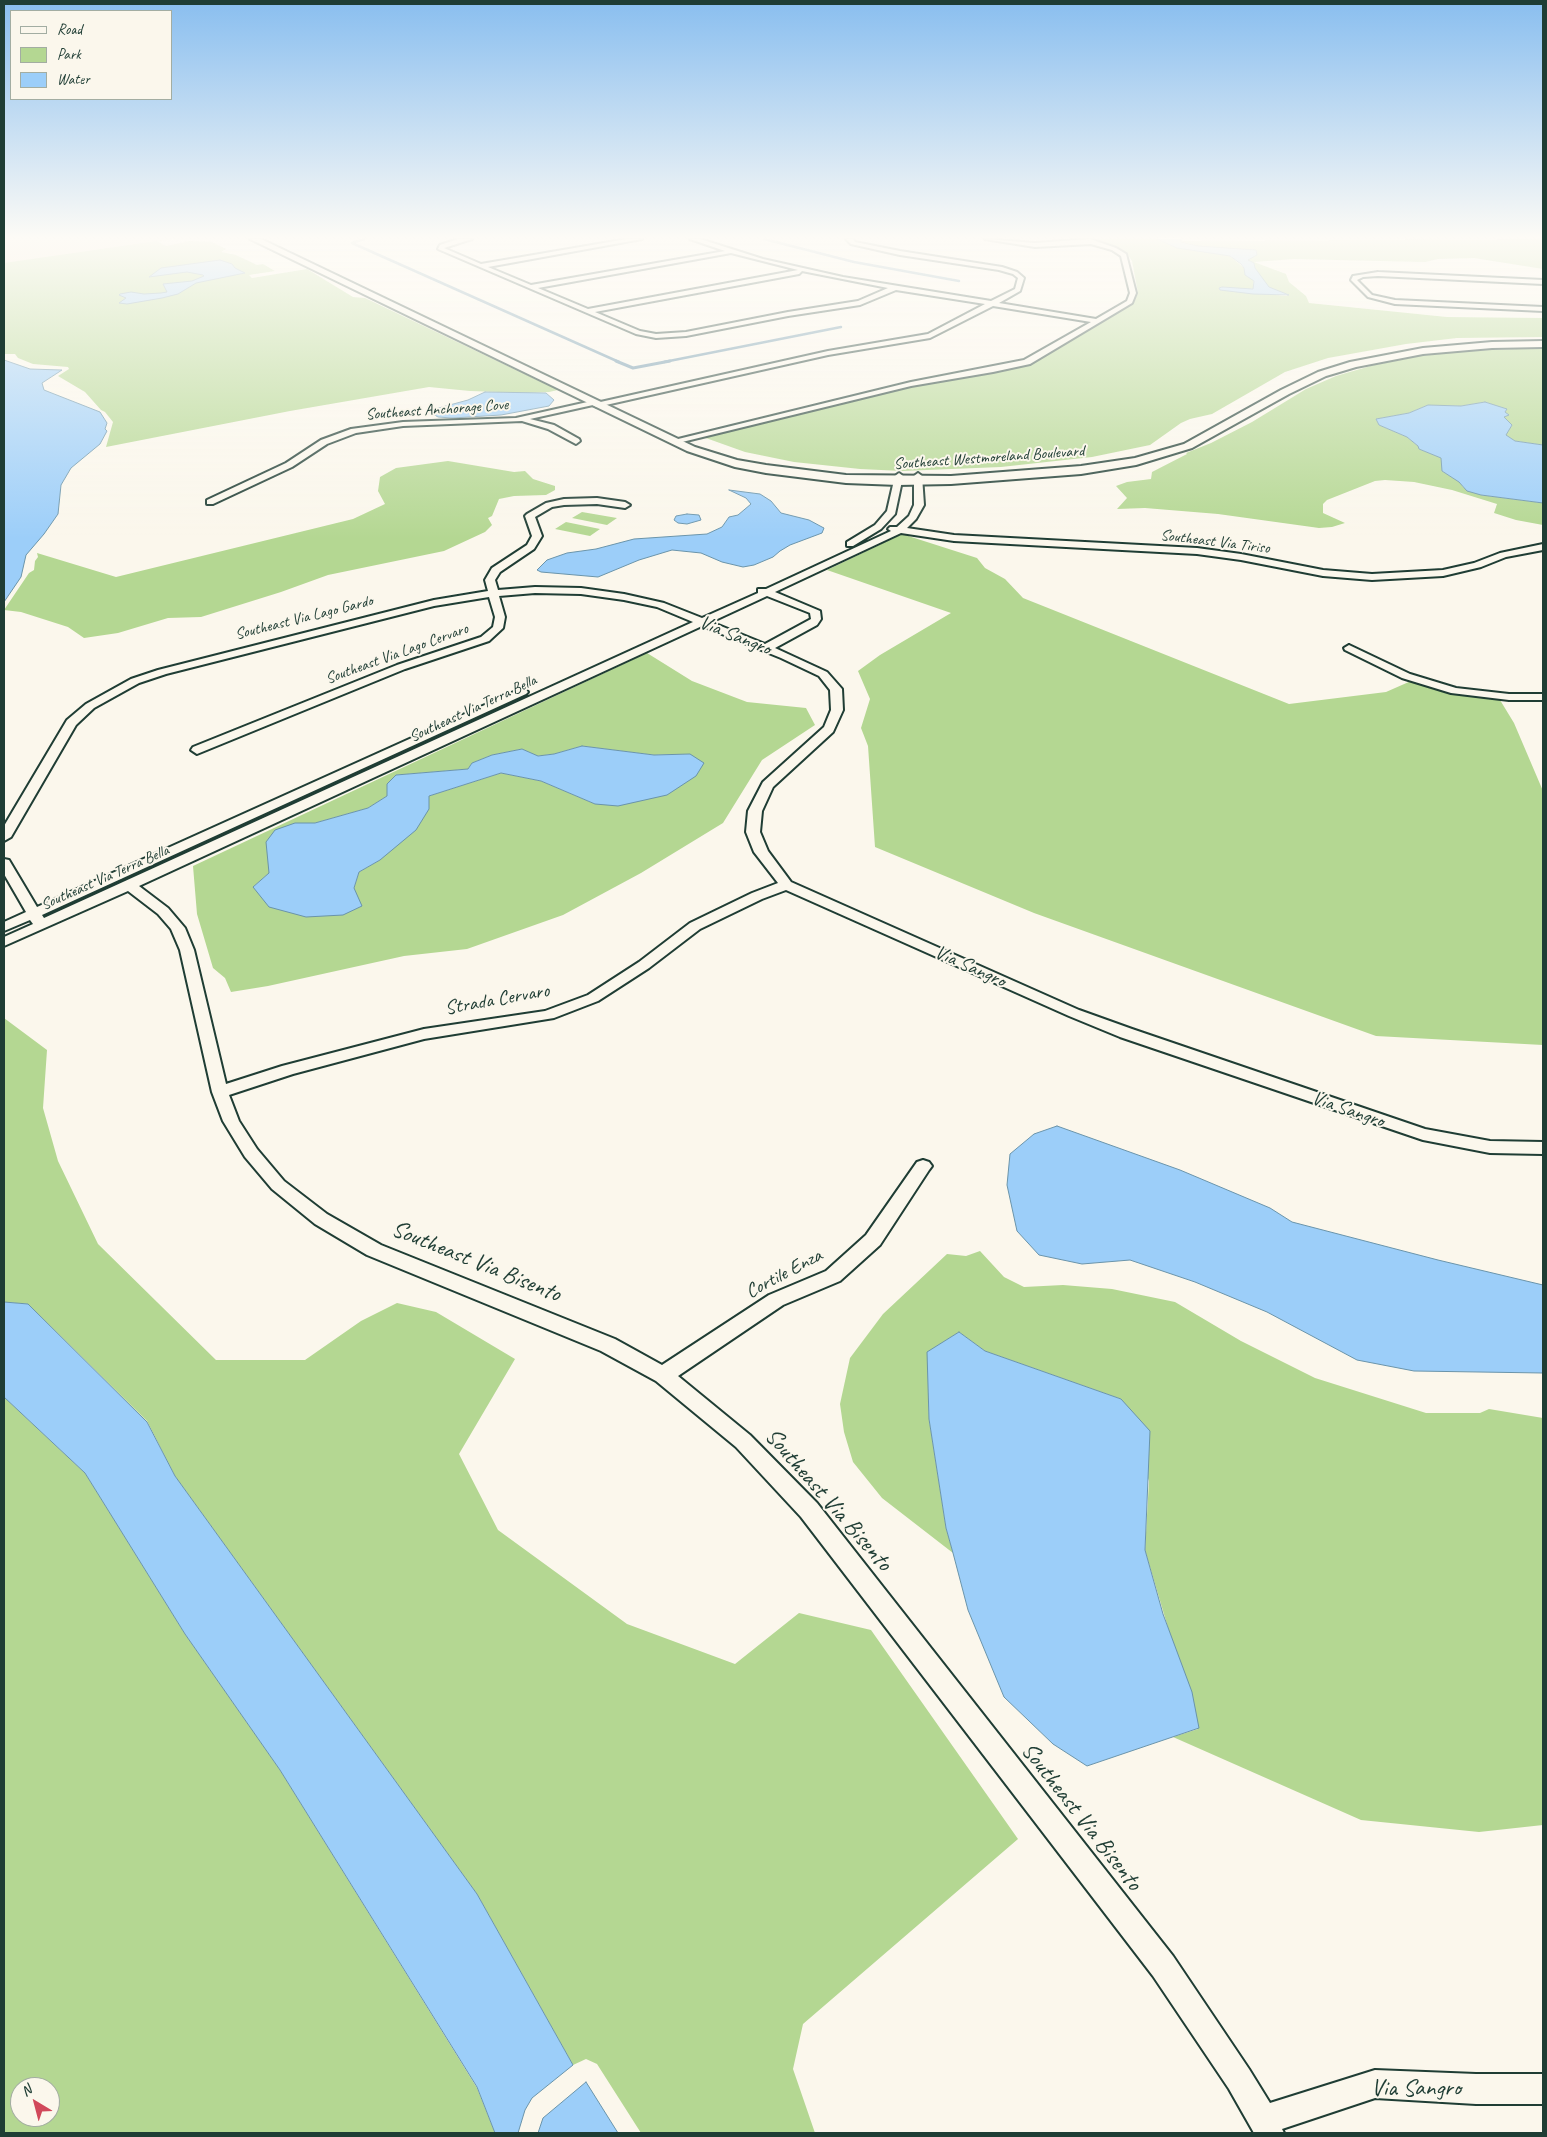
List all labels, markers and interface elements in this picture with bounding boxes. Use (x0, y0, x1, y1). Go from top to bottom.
legend (10, 10, 172, 100)
text: Road (57, 20, 82, 39)
text: Park (57, 45, 81, 64)
text: Water (57, 70, 90, 89)
street label: Southeast Anchorage Cove (365, 395, 509, 425)
street label: Southeast Westmoreland Boulevard (893, 442, 1085, 474)
street label: Southeast Via Tiriso (1159, 526, 1271, 558)
street label: Southeast Via Lago Gardo (233, 592, 375, 644)
street label: Via Sangro (696, 611, 774, 661)
street label: Southeast Via Lago Cervaro (323, 619, 471, 689)
street label: Southeast Via Terra Bella (406, 671, 540, 747)
street label: Southeast Via Terra Bella (38, 841, 172, 915)
street label: Via Sangro (931, 941, 1009, 993)
street label: Strada Cervaro (443, 979, 551, 1021)
street label: Via Sangro (1309, 1086, 1387, 1134)
street label: Southeast Via Bisento (387, 1215, 565, 1309)
street label: Cortile Enza (742, 1244, 826, 1304)
street label: Southeast Via Bisento (758, 1423, 898, 1577)
street label: Southeast Via Bisento (1014, 1737, 1148, 1897)
street label: Via Sangro (1371, 2075, 1461, 2103)
north arrow (10, 2077, 60, 2127)
text: N (18, 2081, 35, 2100)

